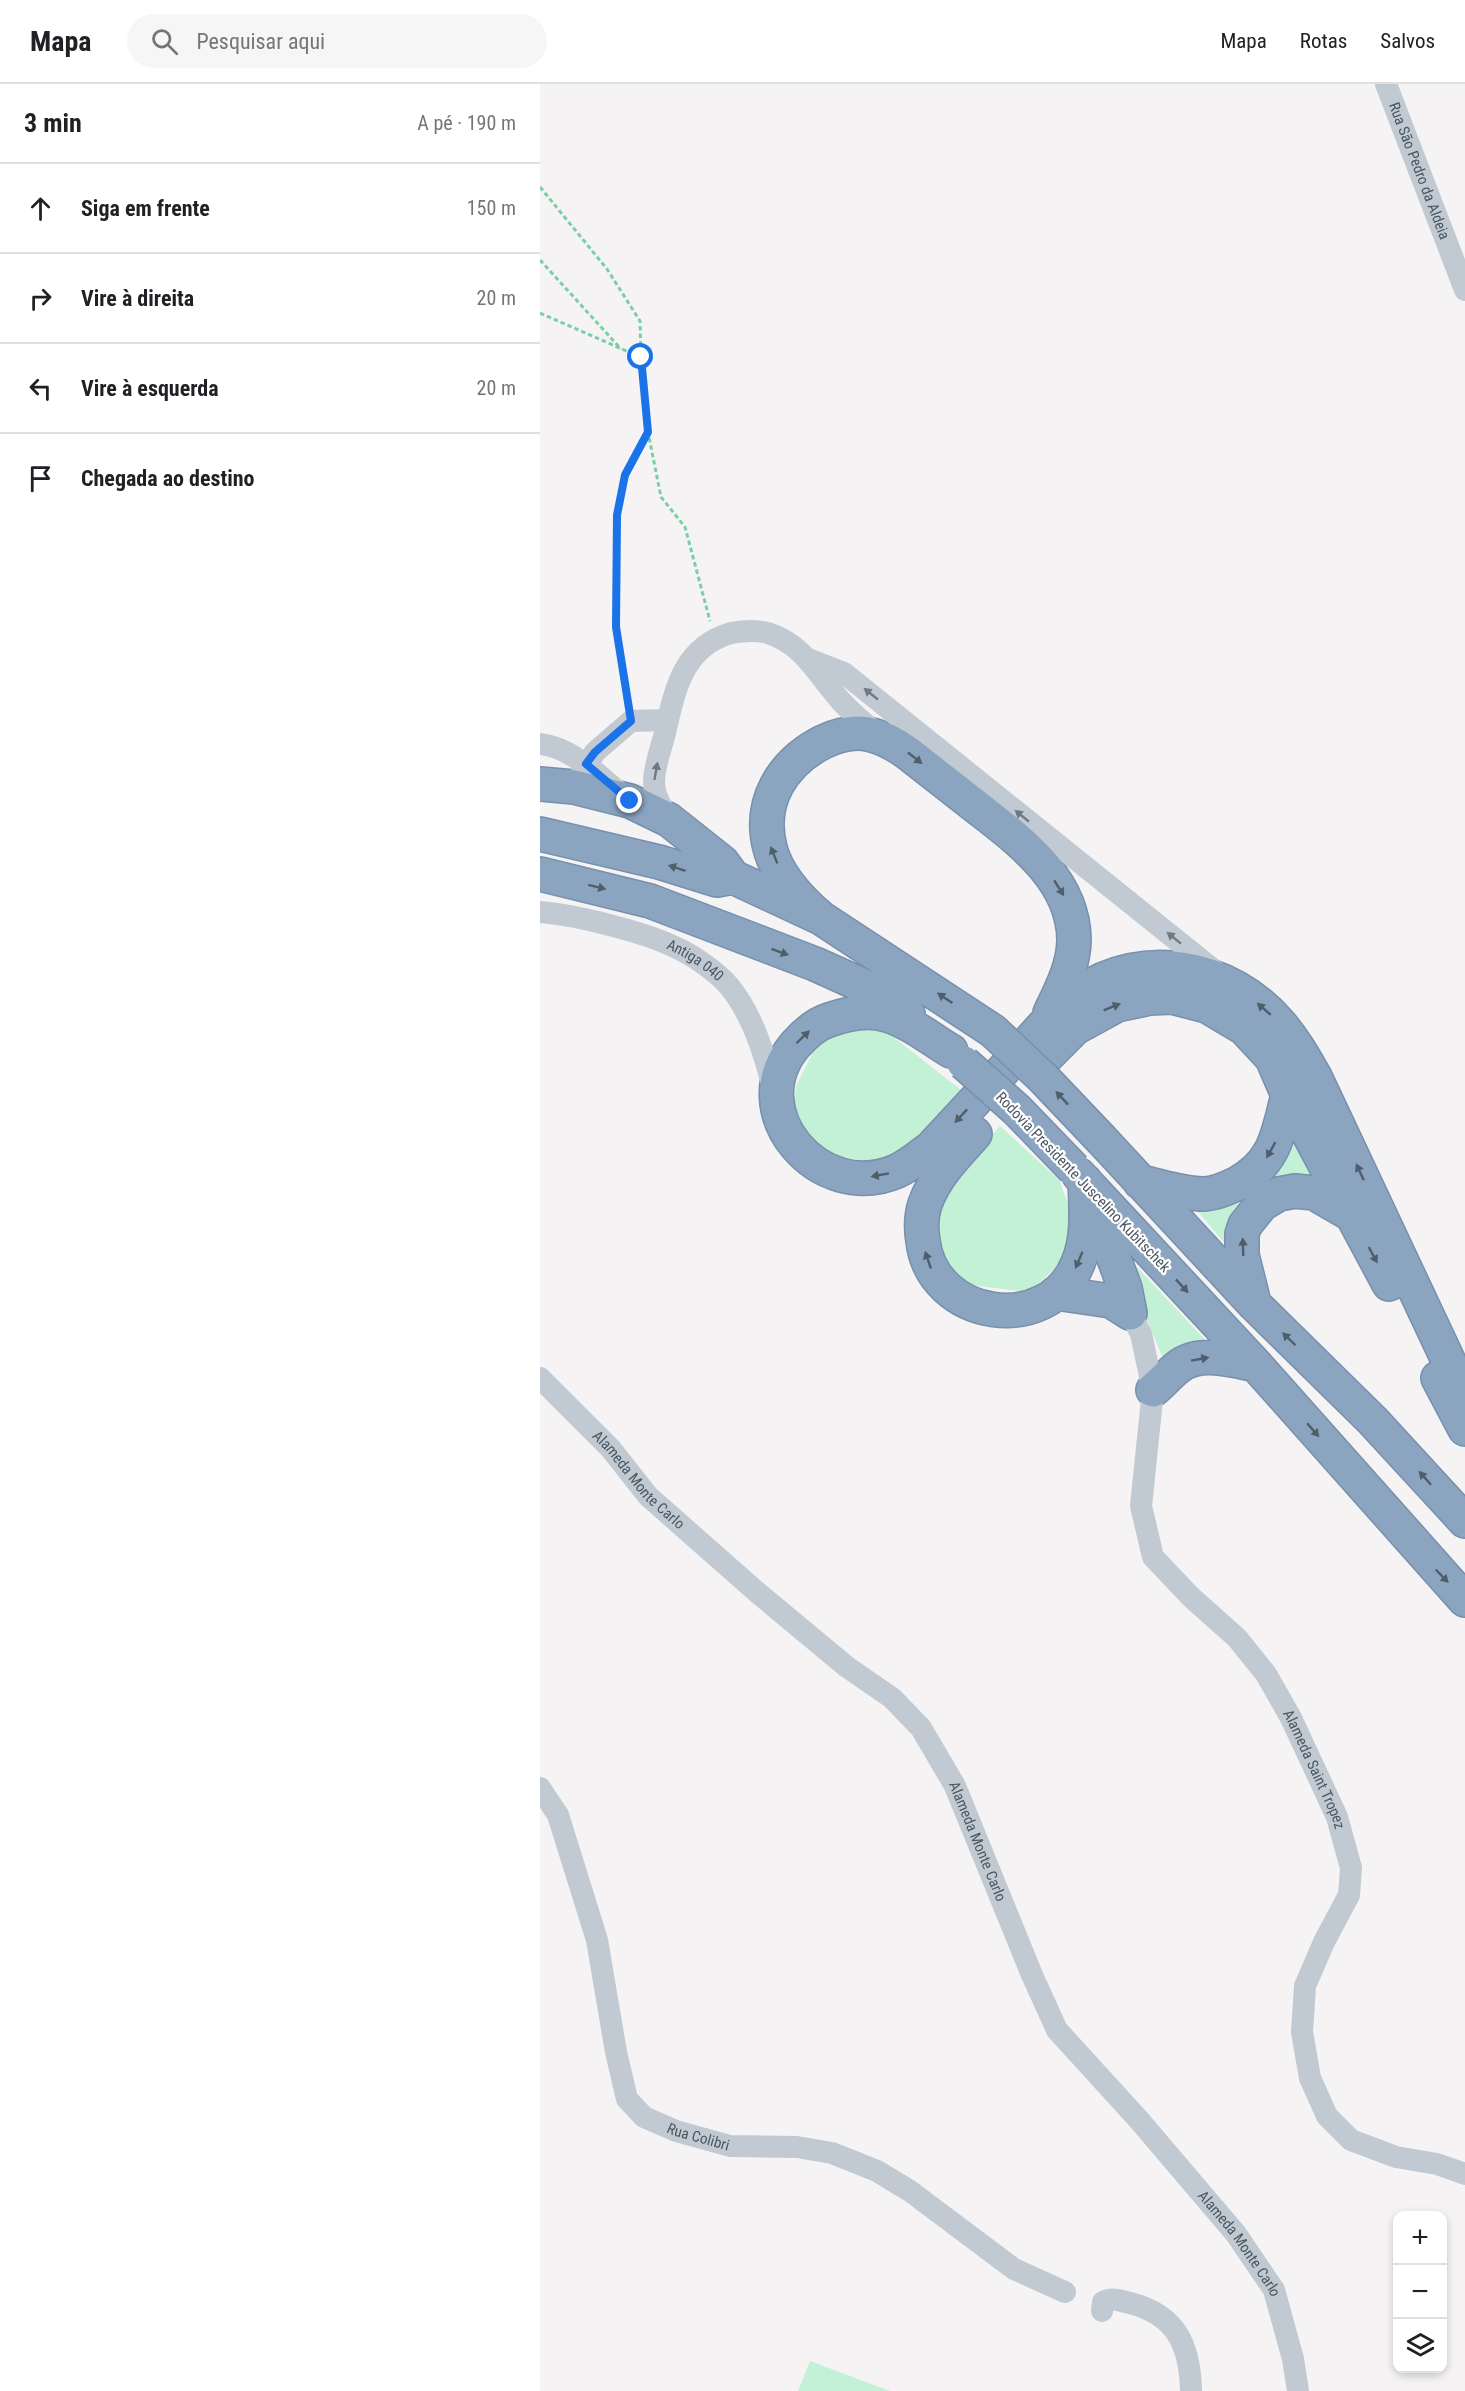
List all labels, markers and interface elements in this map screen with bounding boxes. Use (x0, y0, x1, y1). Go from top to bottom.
search box (127, 14, 547, 68)
text: Mapa (30, 25, 91, 58)
icon: search (148, 25, 181, 58)
text: Pesquisar aqui (196, 29, 325, 54)
text: Mapa (1220, 29, 1267, 53)
text: Rotas (1300, 29, 1347, 53)
text: Salvos (1380, 29, 1435, 53)
street label: Rua São Pedro da Aldeia (1385, 100, 1454, 242)
text: 3 min (24, 108, 82, 138)
text: A pé · 190 m (417, 111, 516, 135)
icon: ahead (24, 192, 57, 225)
text: Siga em frente (81, 196, 210, 221)
text: 150 m (467, 196, 516, 220)
icon: right (24, 282, 57, 315)
text: Vire à direita (81, 286, 194, 311)
text: 20 m (477, 286, 516, 310)
route start (627, 343, 653, 369)
icon: left (24, 372, 57, 405)
text: Vire à esquerda (81, 376, 219, 401)
text: 20 m (477, 376, 516, 400)
icon: arrive (24, 462, 57, 495)
text: Chegada ao destino (81, 466, 255, 491)
one-way arrow (863, 688, 878, 700)
one-way arrow (907, 752, 923, 765)
one-way arrow (652, 762, 661, 781)
route end (616, 787, 642, 813)
one-way arrow (1014, 810, 1030, 823)
one-way arrow (768, 846, 778, 864)
one-way arrow (668, 862, 686, 872)
one-way arrow (1053, 880, 1064, 896)
one-way arrow (588, 883, 606, 893)
one-way arrow (1167, 933, 1182, 945)
street label: Antiga 040 (664, 936, 727, 985)
one-way arrow (772, 947, 790, 957)
one-way arrow (936, 993, 953, 1004)
one-way arrow (1104, 1002, 1122, 1012)
one-way arrow (1256, 1002, 1272, 1015)
one-way arrow (795, 1031, 810, 1044)
street label: Rodovia Presidente Juscelino Kubitschek (992, 1088, 1174, 1276)
one-way arrow (1055, 1090, 1069, 1105)
one-way arrow (954, 1108, 968, 1123)
one-way arrow (1266, 1142, 1276, 1159)
one-way arrow (1355, 1164, 1364, 1181)
one-way arrow (871, 1171, 890, 1180)
one-way arrow (1238, 1238, 1247, 1257)
one-way arrow (1368, 1247, 1378, 1264)
one-way arrow (922, 1251, 932, 1269)
one-way arrow (1074, 1251, 1084, 1269)
one-way arrow (1175, 1278, 1189, 1293)
one-way arrow (1283, 1332, 1297, 1346)
one-way arrow (1190, 1355, 1209, 1364)
one-way arrow (1306, 1422, 1319, 1437)
street label: Alameda Monte Carlo (589, 1427, 688, 1533)
one-way arrow (1419, 1471, 1433, 1485)
one-way arrow (1435, 1569, 1449, 1584)
street label: Alameda Saint Tropez (1279, 1706, 1349, 1831)
street label: Alameda Monte Carlo (945, 1779, 1010, 1904)
street label: Rua Colibri (664, 2119, 732, 2154)
street label: Alameda Monte Carlo (1194, 2187, 1284, 2298)
map controls (1393, 2211, 1447, 2373)
button: + (1393, 2211, 1447, 2265)
button: − (1393, 2265, 1447, 2319)
button: layers (1393, 2319, 1447, 2373)

